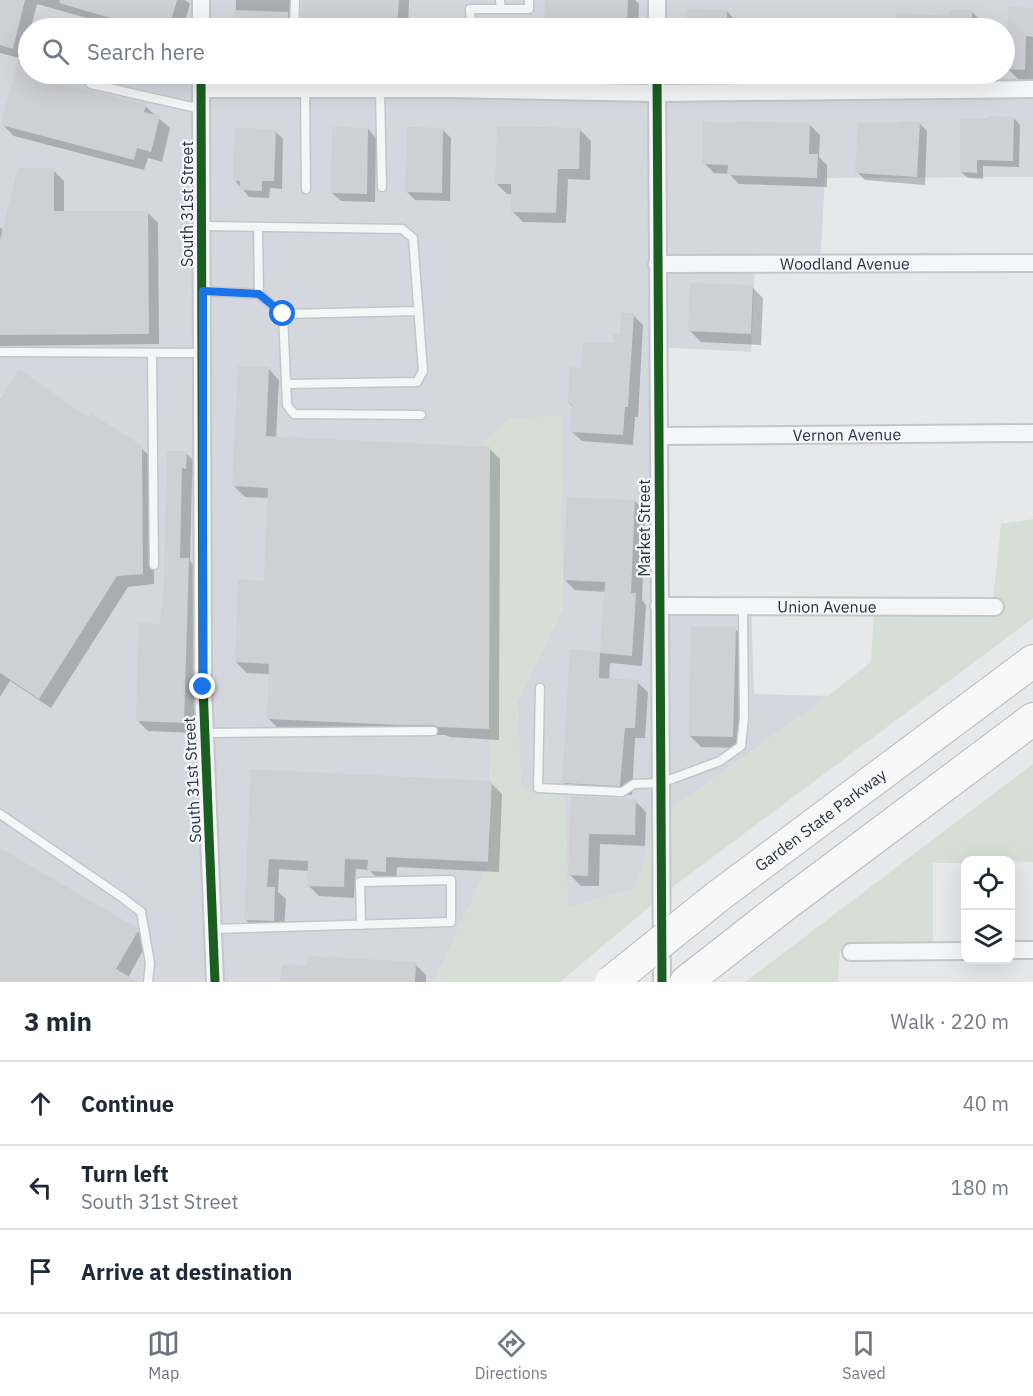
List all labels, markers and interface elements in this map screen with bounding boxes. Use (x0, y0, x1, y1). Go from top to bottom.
search box (18, 18, 1015, 84)
icon: search (39, 35, 72, 68)
text: Search here (87, 37, 205, 66)
street label: South 31st Street (177, 141, 197, 267)
street label: Woodland Avenue (780, 253, 910, 274)
route start (269, 300, 295, 326)
street label: Vernon Avenue (793, 424, 901, 445)
street label: Market Street (634, 479, 654, 577)
street label: Union Avenue (777, 596, 877, 617)
route end (189, 673, 215, 699)
street label: South 31st Street (179, 717, 205, 843)
street label: Garden State Parkway (751, 764, 890, 875)
map controls (961, 856, 1015, 964)
button: locate (961, 856, 1015, 910)
button: layers (961, 910, 1015, 964)
text: 3 min (24, 1004, 92, 1038)
text: Walk · 220 m (891, 1008, 1009, 1035)
icon: ahead (24, 1087, 57, 1120)
text: Continue (81, 1089, 174, 1118)
text: 40 m (963, 1090, 1009, 1117)
text: Turn left (81, 1159, 169, 1188)
icon: left (24, 1171, 57, 1204)
text: 180 m (951, 1174, 1009, 1201)
text: South 31st Street (81, 1188, 238, 1215)
icon: arrive (24, 1255, 57, 1288)
text: Arrive at destination (81, 1257, 292, 1286)
tab: Map (147, 1327, 180, 1383)
tab: Directions (475, 1327, 548, 1383)
tab: Saved (842, 1327, 886, 1383)

